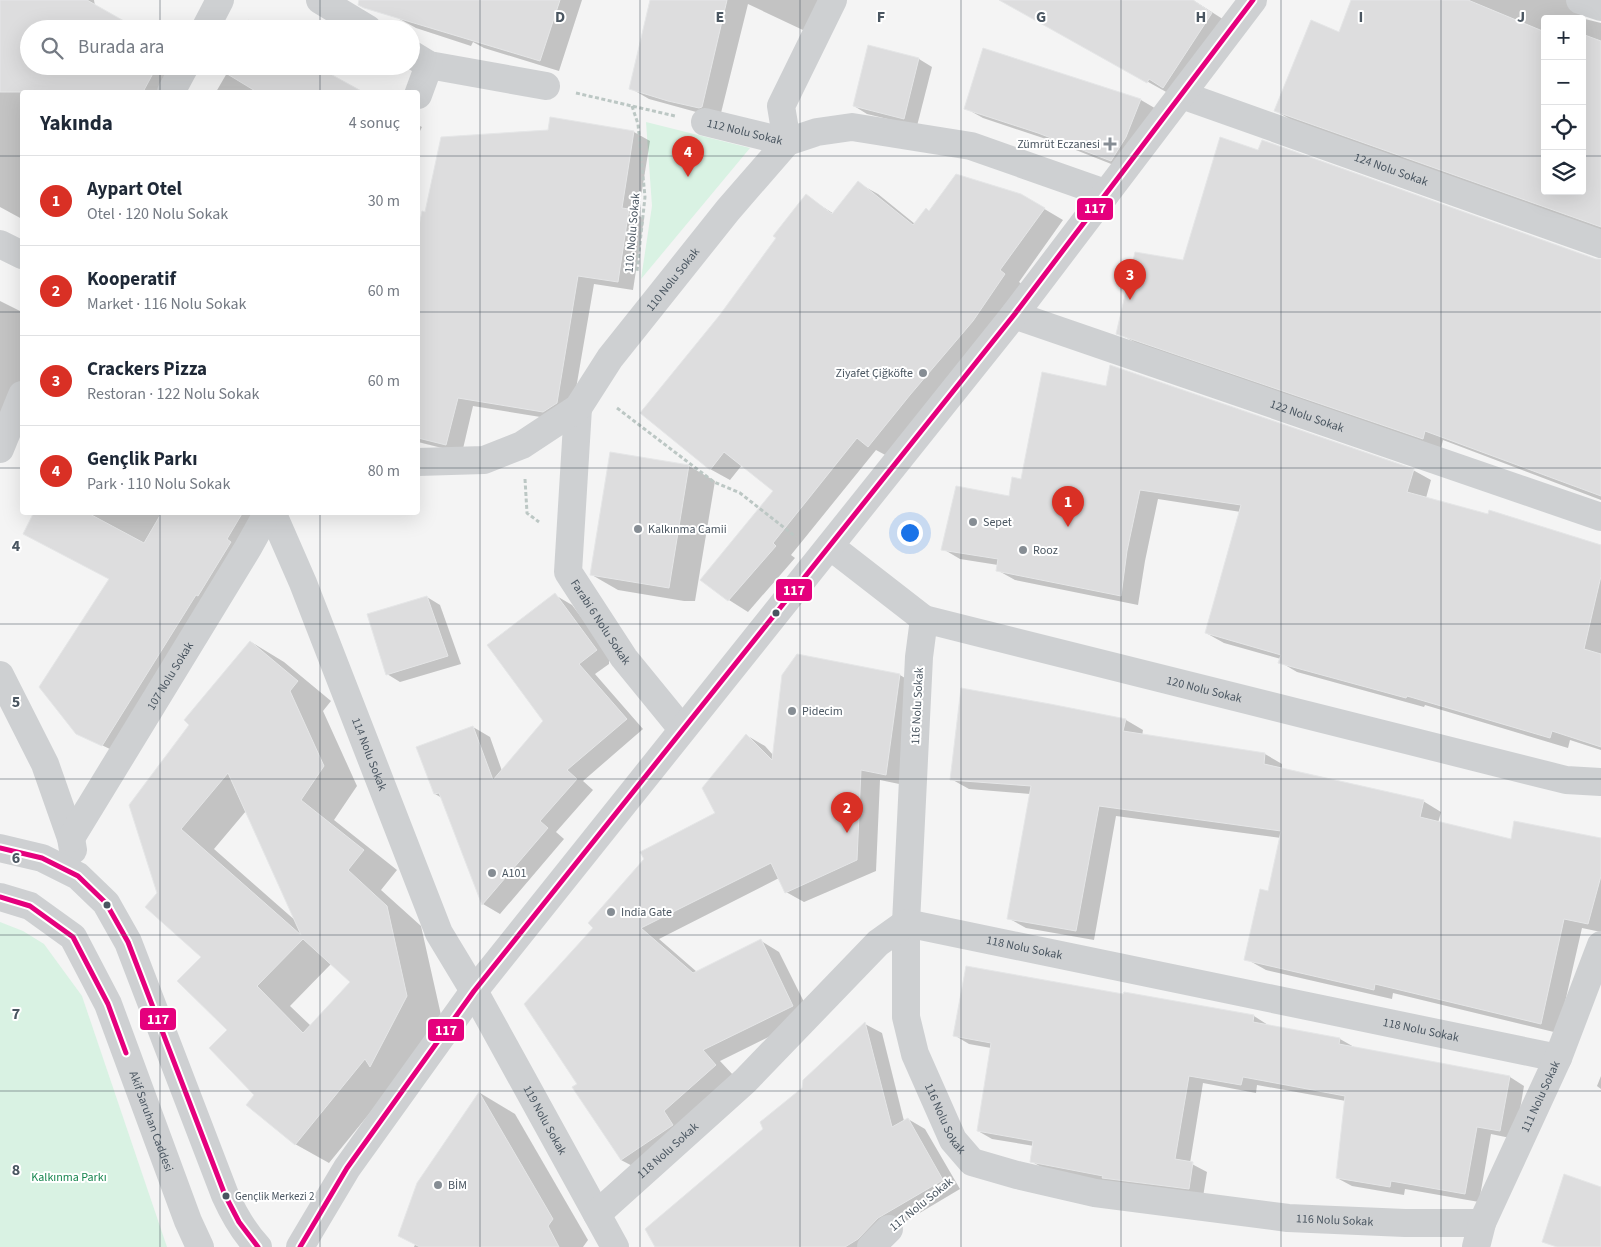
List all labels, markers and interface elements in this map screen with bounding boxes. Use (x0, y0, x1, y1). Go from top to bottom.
text: D (555, 6, 565, 28)
text: E (716, 6, 724, 28)
text: F (877, 6, 885, 28)
text: G (1036, 6, 1046, 28)
text: H (1196, 6, 1206, 28)
text: I (1359, 6, 1363, 28)
text: J (1517, 6, 1525, 28)
map controls (1541, 15, 1586, 195)
button: + (1541, 15, 1586, 60)
search box (20, 20, 420, 75)
icon: search (38, 34, 66, 62)
text: Burada ara (78, 34, 164, 61)
button: − (1541, 60, 1586, 105)
button: locate (1541, 105, 1586, 150)
text: Yakında (40, 108, 113, 138)
text: 4 sonuç (349, 112, 400, 134)
street label: 112 Nolu Sokak (705, 115, 784, 150)
pin: 4 (672, 136, 704, 177)
place label: Zümrüt Eczanesi (1017, 136, 1100, 153)
marker: Zümrüt Eczanesi (1104, 138, 1116, 150)
street label: 124 Nolu Sokak (1352, 149, 1430, 191)
button: layers (1541, 150, 1586, 195)
text: Aypart Otel (87, 176, 182, 203)
text: 1 (52, 190, 60, 212)
text: 30 m (368, 190, 400, 212)
street label: 110. Nolu Sokak (621, 192, 644, 274)
line badge: 117 (1076, 197, 1114, 221)
text: 117 (1084, 199, 1106, 219)
text: Otel · 120 Nolu Sokak (87, 203, 228, 225)
street label: 110 Nolu Sokak (642, 244, 704, 315)
pin: 3 (1114, 259, 1146, 300)
text: Kooperatif (87, 266, 176, 293)
text: 2 (52, 280, 60, 302)
text: 60 m (368, 280, 400, 302)
text: Market · 116 Nolu Sokak (87, 293, 246, 315)
text: Crackers Pizza (87, 356, 207, 383)
place label: Ziyafet Çiğköfte (836, 365, 913, 382)
marker: Ziyafet Çiğköfte (917, 367, 929, 379)
text: 3 (52, 370, 60, 392)
text: 60 m (368, 370, 400, 392)
text: Restoran · 122 Nolu Sokak (87, 383, 260, 405)
street label: 122 Nolu Sokak (1268, 396, 1346, 437)
text: Gençlik Parkı (87, 446, 198, 473)
text: 4 (52, 460, 60, 482)
text: 80 m (368, 460, 400, 482)
text: Park · 110 Nolu Sokak (87, 473, 230, 495)
pin: 1 (1052, 486, 1084, 527)
place label: Sepet (983, 514, 1012, 531)
marker: Sepet (967, 516, 979, 528)
your location (897, 520, 923, 546)
place label: Kalkınma Camii (648, 521, 727, 538)
marker: Kalkınma Camii (632, 523, 644, 535)
text: 4 (12, 535, 21, 557)
place label: Rooz (1033, 542, 1058, 559)
marker: Rooz (1017, 544, 1029, 556)
street label: Farabi 6 Nolu Sokak (566, 576, 634, 669)
line badge: 117 (775, 578, 813, 602)
text: 117 (783, 581, 805, 601)
unlabelled marker (771, 608, 781, 618)
street label: 107 Nolu Sokak (143, 639, 198, 714)
street label: 116 Nolu Sokak (907, 667, 928, 745)
street label: 120 Nolu Sokak (1165, 672, 1244, 707)
text: 5 (12, 691, 20, 713)
place label: Pidecim (802, 703, 843, 720)
marker: Pidecim (786, 705, 798, 717)
street label: 114 Nolu Sokak (347, 715, 391, 793)
pin: 2 (831, 792, 863, 833)
text: 6 (12, 847, 20, 869)
place label: A101 (502, 865, 526, 882)
marker: A101 (486, 867, 498, 879)
unlabelled marker (102, 900, 112, 910)
place label: India Gate (621, 904, 672, 921)
marker: India Gate (605, 906, 617, 918)
street label: 118 Nolu Sokak (985, 932, 1064, 964)
text: 7 (12, 1003, 20, 1025)
line badge: 117 (139, 1007, 177, 1031)
text: 117 (147, 1010, 169, 1030)
street label: 118 Nolu Sokak (1381, 1014, 1461, 1046)
line badge: 117 (427, 1018, 465, 1042)
text: 117 (435, 1021, 457, 1041)
street label: 111 Nolu Sokak (1517, 1058, 1565, 1135)
street label: Akif Saruhan Caddesi (124, 1069, 177, 1174)
street label: 116 Nolu Sokak (920, 1081, 970, 1158)
street label: 119 Nolu Sokak (519, 1082, 571, 1158)
street label: 118 Nolu Sokak (634, 1119, 702, 1183)
text: 8 (12, 1159, 20, 1181)
park label: Kalkınma Parkı (31, 1169, 107, 1186)
street label: 117 Nolu Sokak (886, 1173, 957, 1235)
place label: BİM (448, 1177, 467, 1194)
marker: BİM (432, 1179, 444, 1191)
place label: Gençlik Merkezi 2 (235, 1189, 314, 1204)
marker: Gençlik Merkezi 2 (221, 1191, 231, 1201)
street label: 116 Nolu Sokak (1296, 1210, 1374, 1231)

